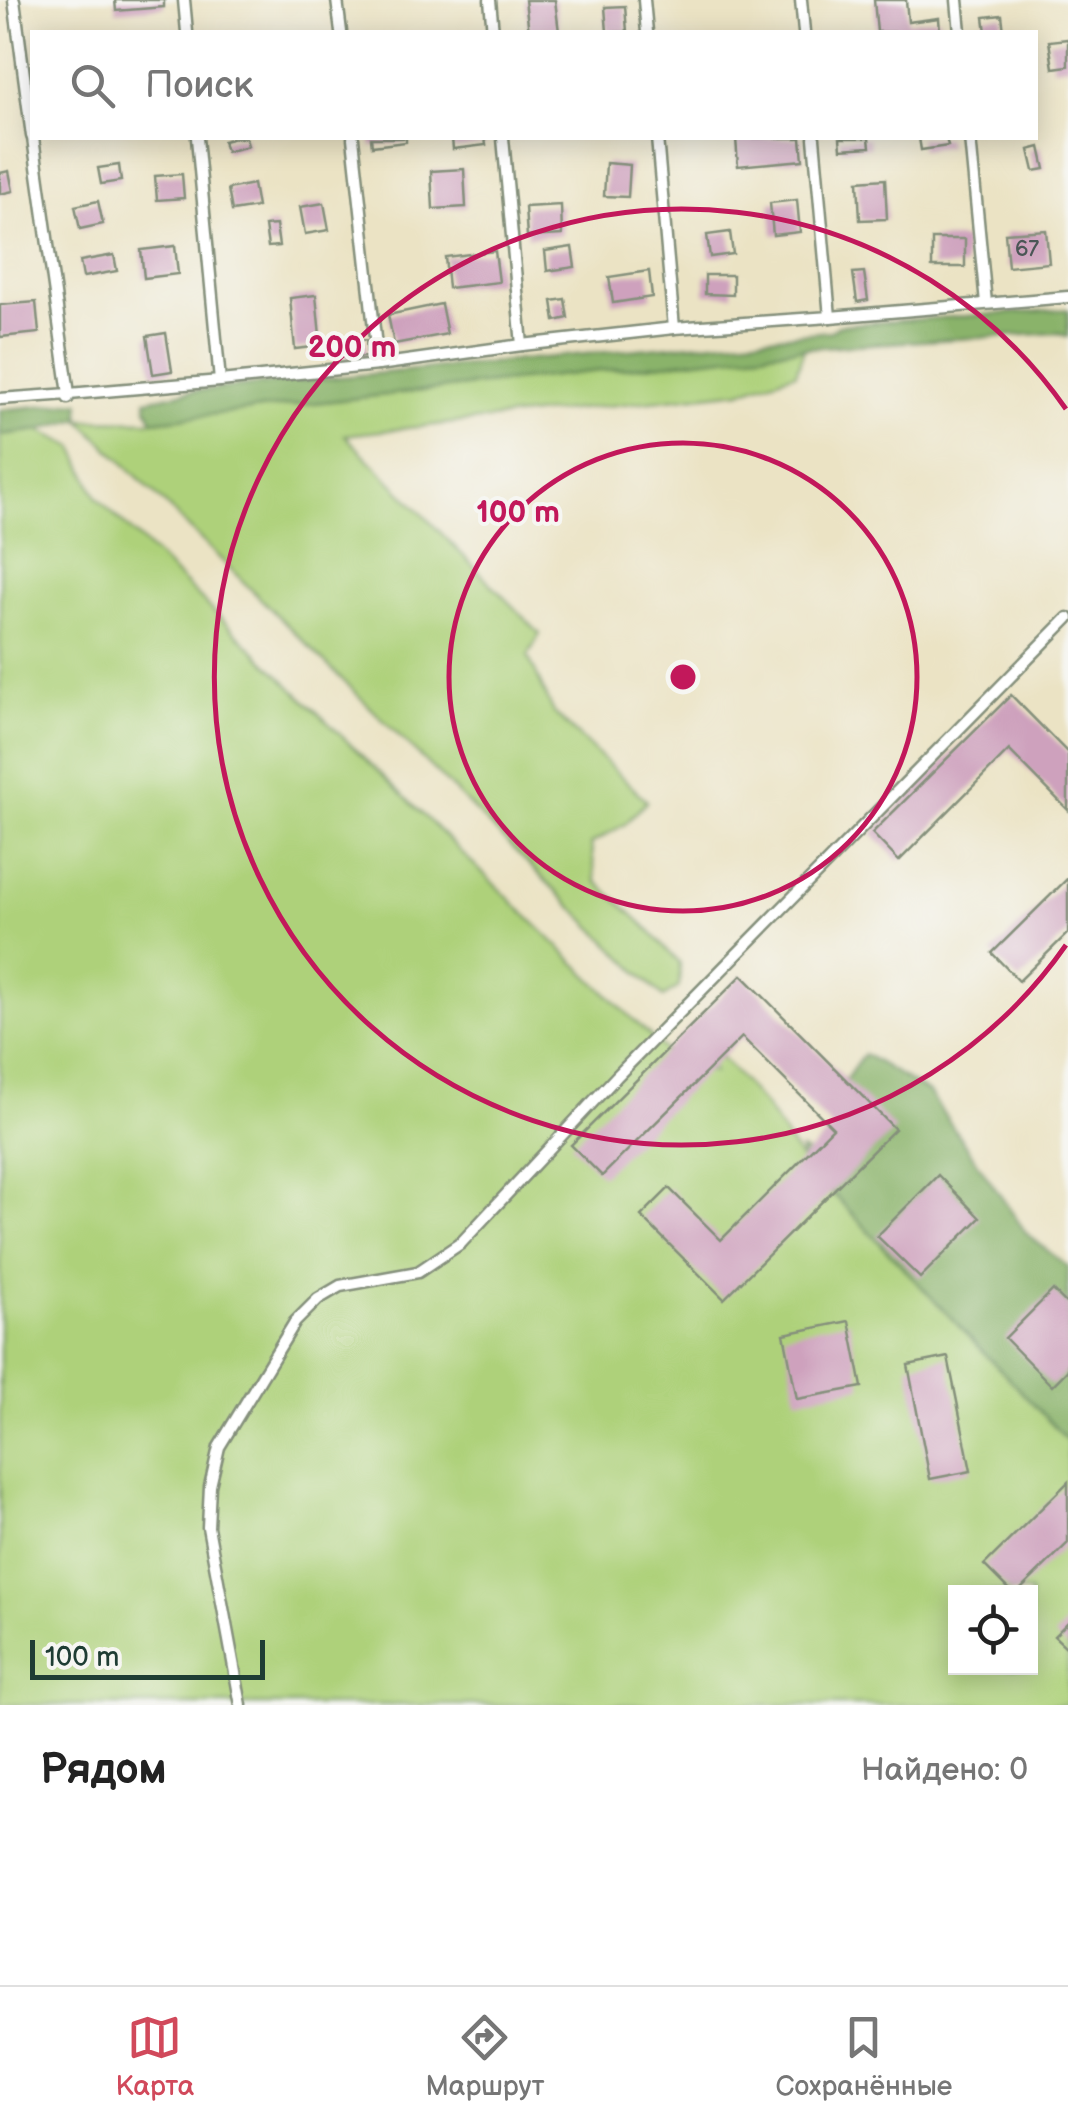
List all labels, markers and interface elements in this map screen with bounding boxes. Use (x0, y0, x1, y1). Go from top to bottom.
search box (30, 30, 1038, 140)
icon: search (65, 58, 120, 113)
text: Поиск (145, 63, 253, 108)
house number: 67 (1015, 236, 1039, 263)
text: 200 m (308, 330, 396, 366)
text: 100 m (476, 495, 560, 531)
centre of rings (665, 659, 701, 695)
map controls (948, 1585, 1038, 1675)
button: locate (948, 1585, 1038, 1675)
scale bar (30, 1635, 265, 1680)
text: 100 m (45, 1641, 119, 1674)
text: Рядом (40, 1745, 167, 1796)
text: Найдено: 0 (861, 1751, 1028, 1790)
tab: Карта (116, 2010, 194, 2103)
tab: Маршрут (425, 2010, 544, 2103)
tab: Сохранённые (776, 2010, 952, 2103)

